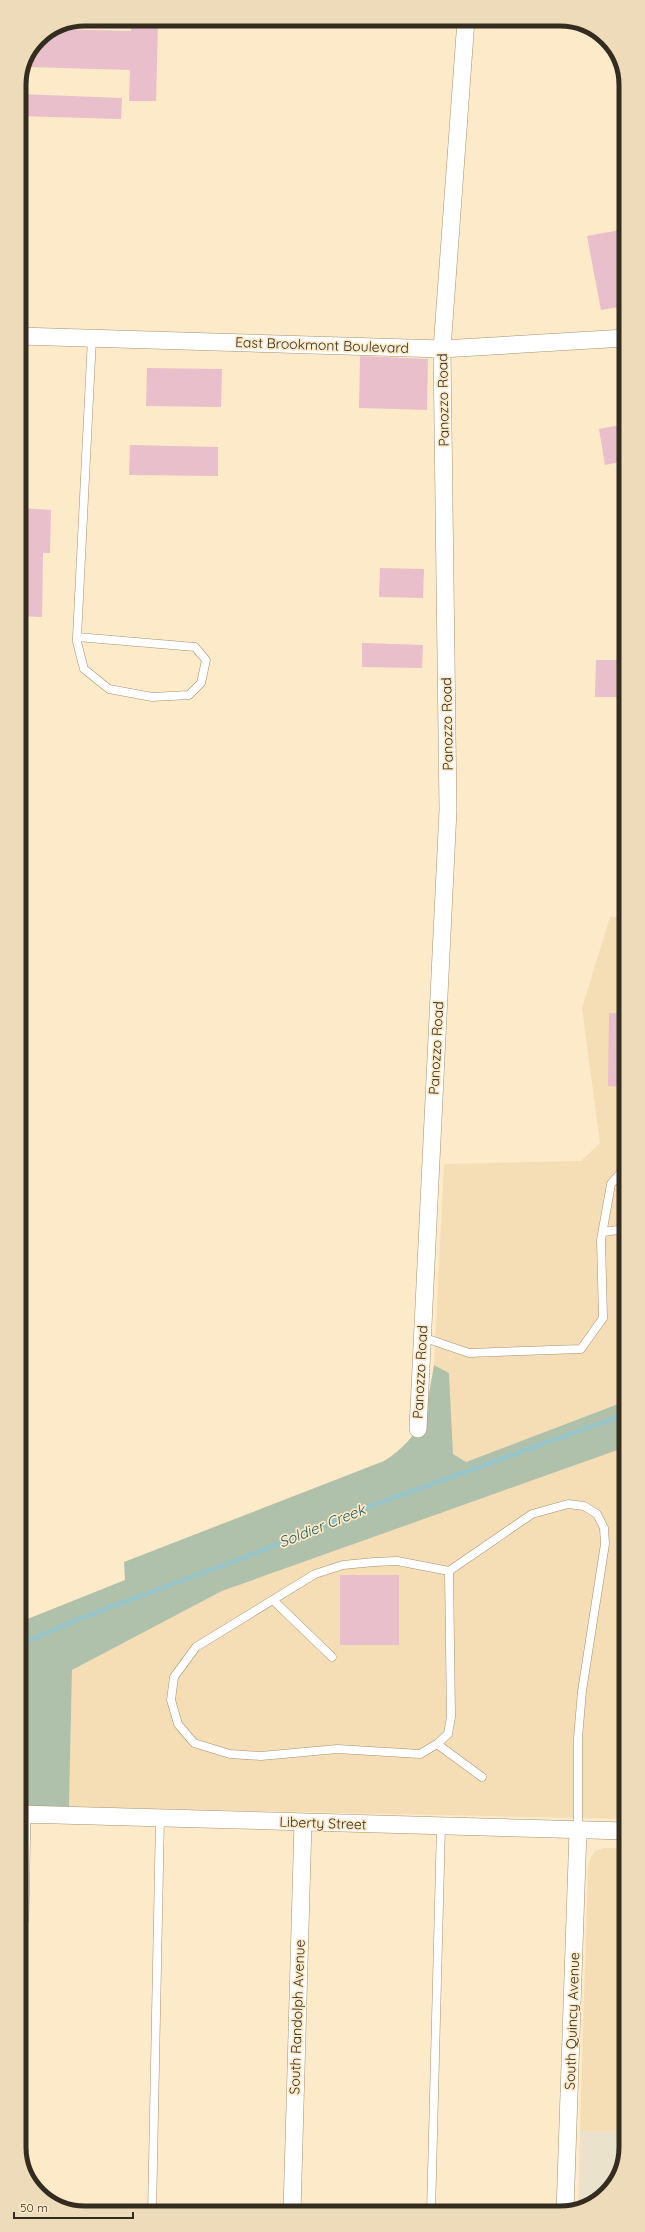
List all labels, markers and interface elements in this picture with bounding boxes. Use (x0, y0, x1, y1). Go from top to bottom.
street label: East Brookmont Boulevard (235, 333, 409, 357)
street label: Panozzo Road (433, 353, 453, 447)
street label: Panozzo Road (437, 677, 457, 771)
street label: Panozzo Road (425, 1001, 447, 1095)
street label: Panozzo Road (409, 1325, 431, 1419)
water label: Soldier Creek (276, 1499, 370, 1552)
street label: Liberty Street (279, 1812, 367, 1834)
street label: South Randolph Avenue (285, 1939, 309, 2095)
street label: South Quincy Avenue (561, 1952, 583, 2090)
scale bar (14, 2194, 133, 2220)
text: 50 m (20, 2200, 48, 2215)

